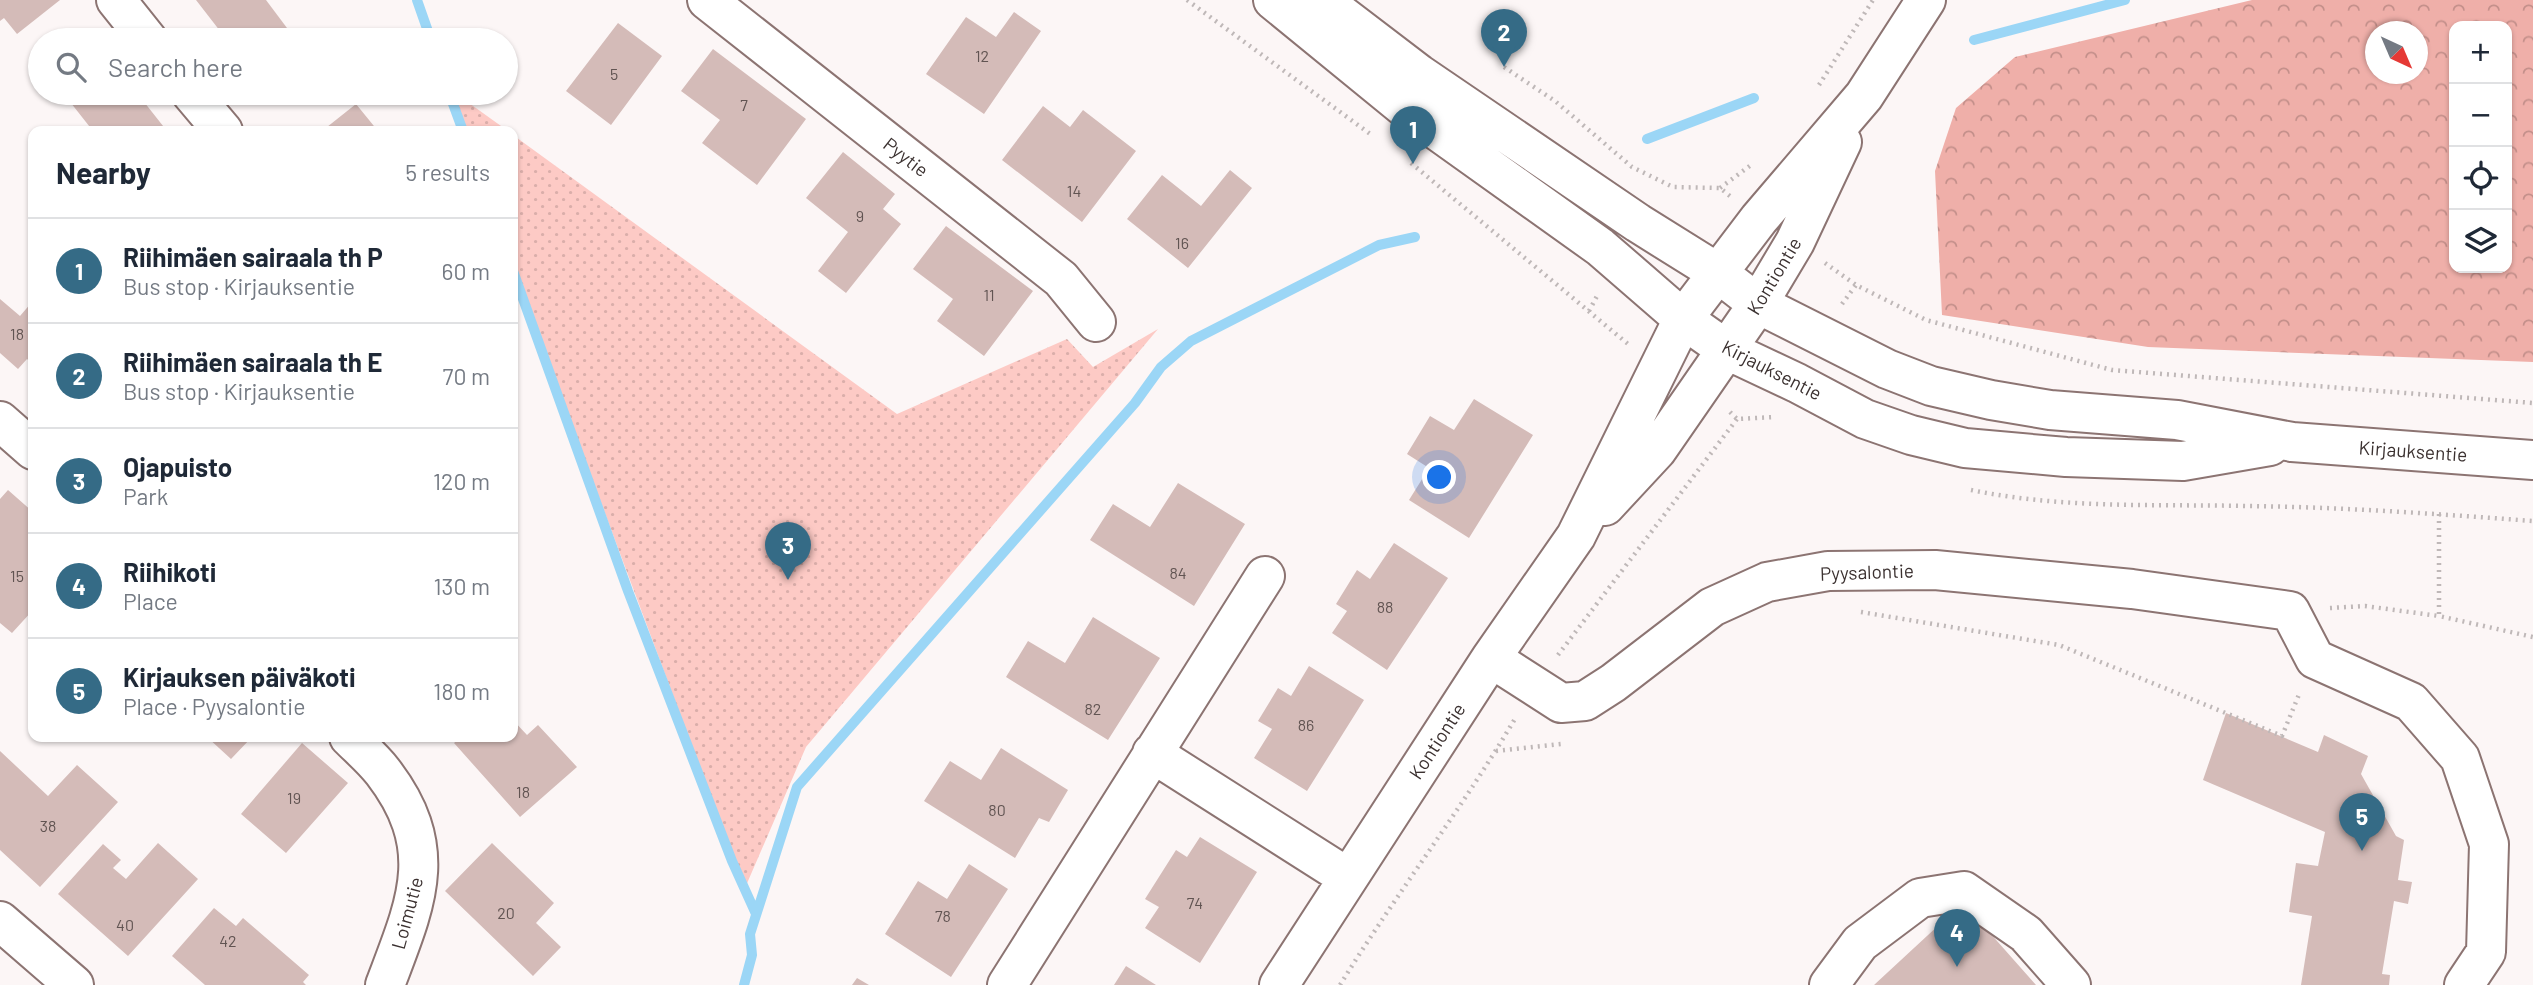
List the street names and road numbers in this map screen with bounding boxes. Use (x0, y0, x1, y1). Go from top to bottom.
street label: Pyytie (879, 132, 933, 181)
street label: Kontiontie (1742, 233, 1806, 319)
street label: Kirjauksentie (1719, 335, 1826, 404)
street label: Kirjauksentie (2358, 435, 2468, 466)
street label: Pyysalontie (1820, 558, 1914, 585)
street label: Kontiontie (1403, 698, 1470, 783)
street label: Loimutie (386, 874, 427, 951)

